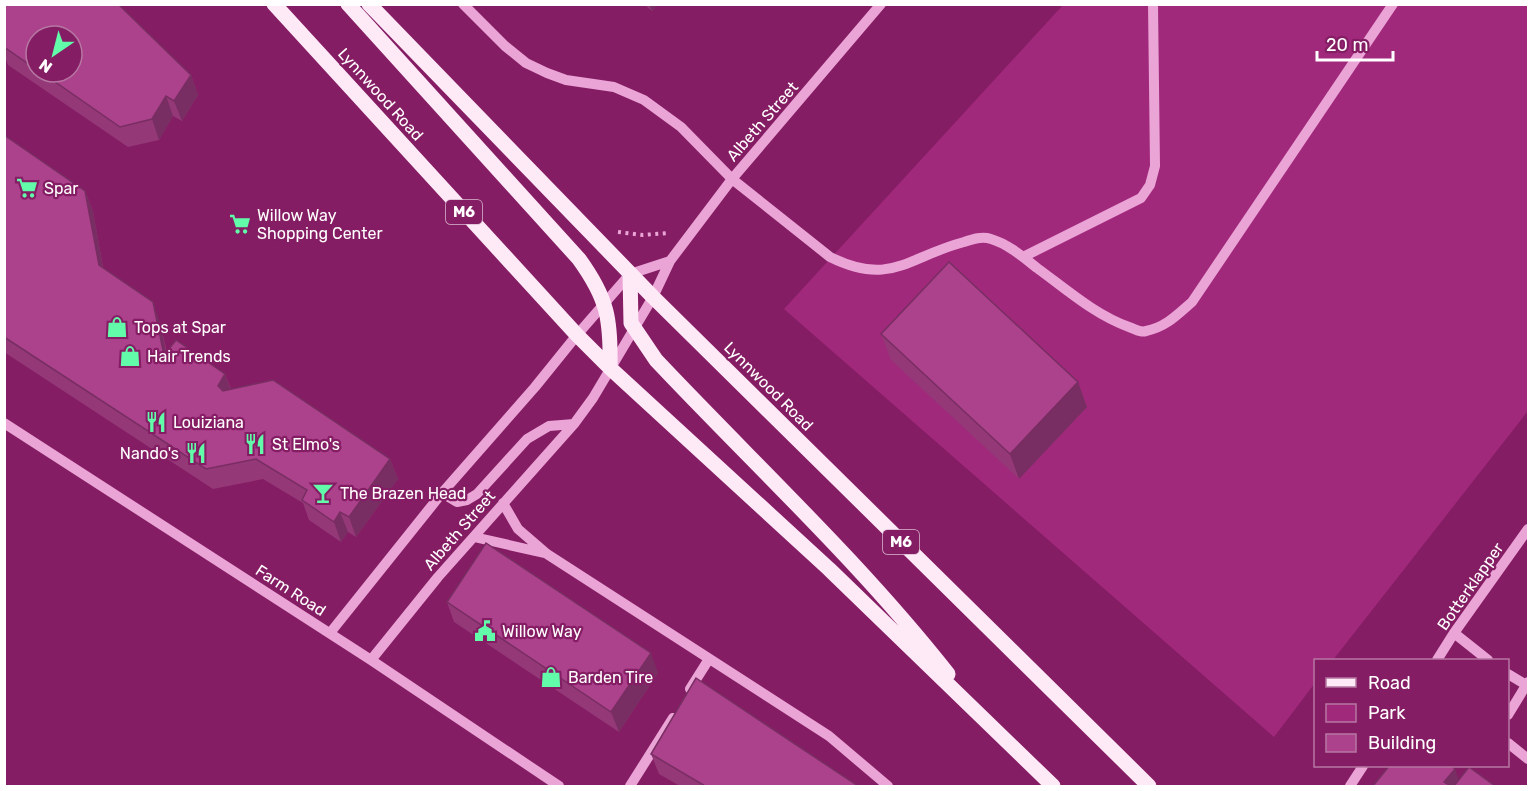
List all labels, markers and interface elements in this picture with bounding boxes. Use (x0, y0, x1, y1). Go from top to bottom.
north arrow (24, 24, 84, 84)
scale bar (1317, 24, 1394, 62)
text: 20 m (1326, 34, 1368, 56)
street label: Lynnwood Road (334, 44, 427, 145)
text: N (36, 55, 56, 77)
street label: Albeth Street (723, 78, 802, 165)
supermarket icon: Spar (15, 176, 39, 200)
place label: Spar (44, 179, 78, 198)
road number: M6 (446, 200, 482, 224)
place label: Willow Way Shopping Center (257, 206, 382, 243)
supermarket icon: Willow Way Shopping Center (228, 212, 252, 236)
shop icon: Tops at Spar (105, 315, 129, 339)
place label: Tops at Spar (134, 318, 226, 337)
street label: Lynnwood Road (720, 338, 817, 435)
shop icon: Hair Trends (118, 344, 142, 368)
place label: Hair Trends (147, 347, 231, 366)
restaurant icon: Louiziana (144, 410, 168, 434)
place label: Louiziana (173, 413, 244, 432)
restaurant icon: St Elmo's (243, 432, 267, 456)
place label: St Elmo's (272, 435, 340, 454)
restaurant icon: Nando's (184, 441, 208, 465)
place label: Nando's (120, 444, 179, 463)
bar icon: The Brazen Head (311, 481, 335, 505)
place label: The Brazen Head (340, 484, 466, 503)
street label: Albeth Street (420, 487, 499, 574)
road number: M6 (883, 530, 919, 554)
street label: Botterklapper (1433, 539, 1508, 634)
street label: Farm Road (252, 561, 329, 620)
public building icon: Willow Way (473, 619, 497, 643)
place label: Willow Way (502, 622, 582, 641)
legend (1314, 659, 1509, 767)
shop icon: Barden Tire (539, 665, 563, 689)
place label: Barden Tire (568, 668, 653, 687)
text: Road (1368, 672, 1411, 694)
text: Park (1368, 702, 1406, 724)
text: Building (1368, 732, 1436, 754)

